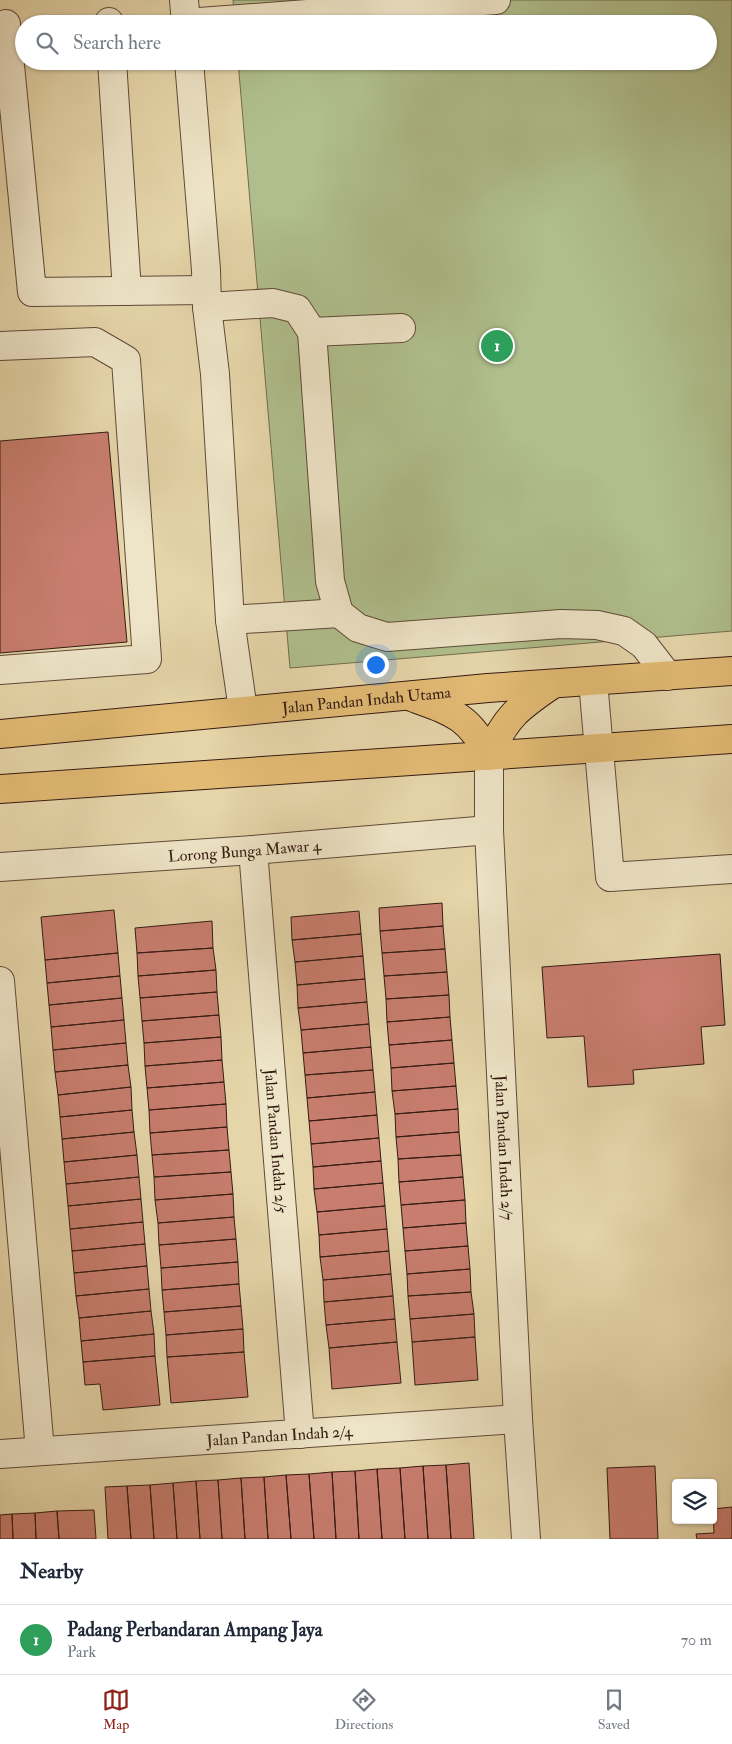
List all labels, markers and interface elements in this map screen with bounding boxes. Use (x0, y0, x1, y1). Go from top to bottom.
search box (15, 15, 717, 70)
icon: search (33, 29, 61, 57)
text: Search here (73, 31, 161, 55)
pin: 1 (481, 327, 513, 365)
your location (363, 652, 389, 678)
street label: Jalan Pandan Indah Utama (280, 683, 452, 719)
street label: Lorong Bunga Mawar 4 (167, 835, 323, 867)
street label: Jalan Pandan Indah 2/5 (259, 1067, 291, 1214)
street label: Jalan Pandan Indah 2/7 (489, 1074, 517, 1221)
street label: Jalan Pandan Indah 2/4 (205, 1421, 354, 1452)
map controls (672, 1479, 717, 1524)
button: layers (672, 1479, 717, 1524)
text: Nearby (20, 1558, 83, 1585)
text: Padang Perbandaran Ampang Jaya (67, 1618, 322, 1642)
text: 1 (33, 1630, 39, 1650)
text: 70 m (681, 1630, 712, 1650)
text: Park (67, 1642, 96, 1662)
tab: Map (102, 1686, 130, 1733)
tab: Directions (335, 1686, 393, 1733)
tab: Saved (598, 1686, 630, 1733)

